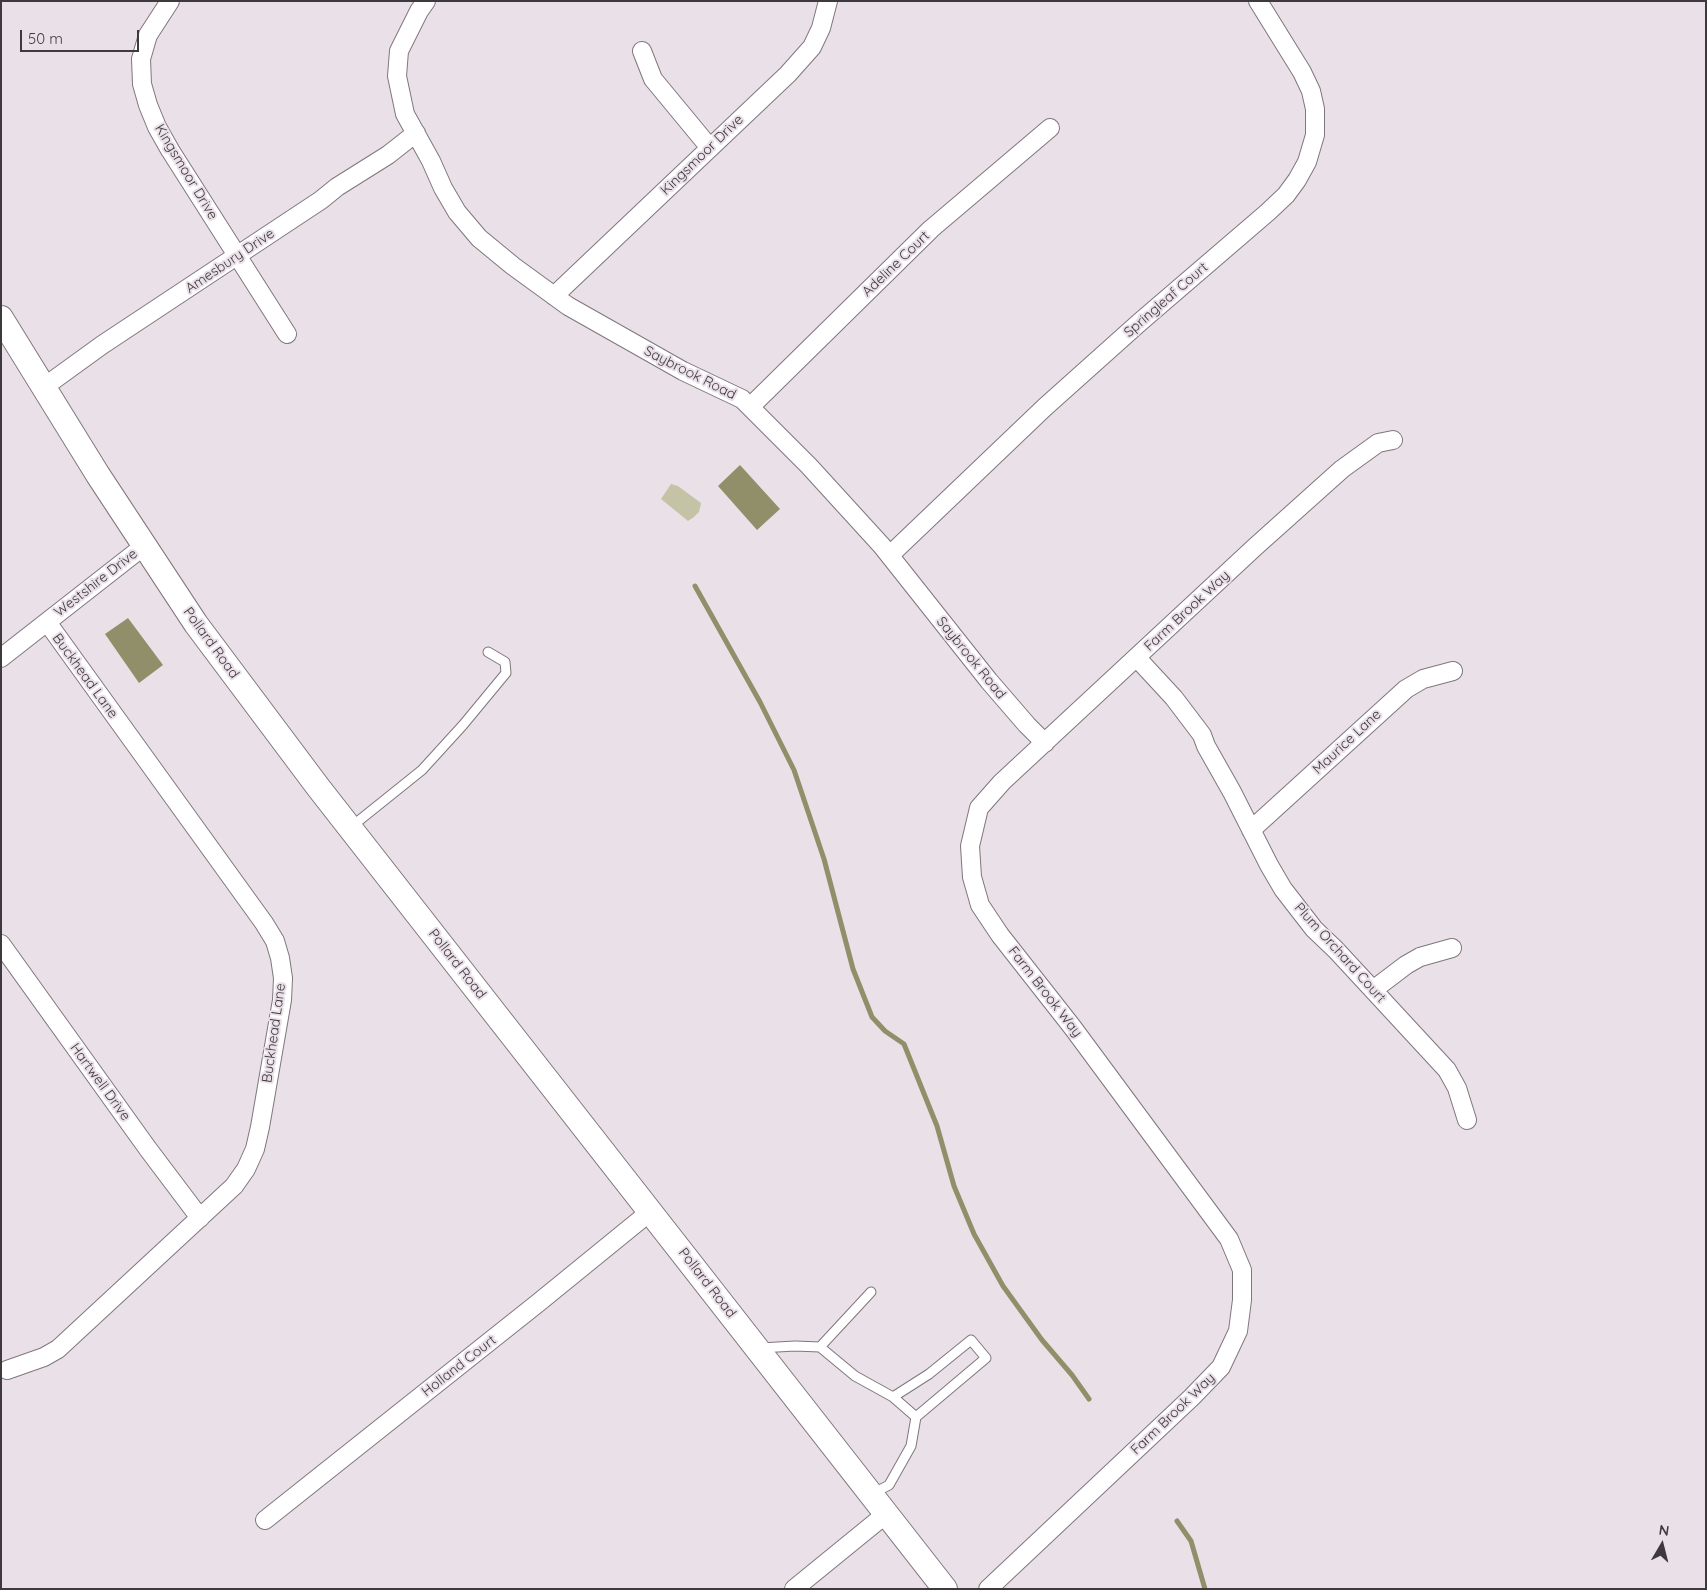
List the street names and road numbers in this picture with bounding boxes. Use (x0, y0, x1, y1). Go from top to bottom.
street label: Kingsmoor Drive (657, 111, 747, 199)
street label: Kingsmoor Drive (151, 121, 221, 223)
street label: Amesbury Drive (182, 225, 278, 297)
street label: Adeline Court (859, 228, 933, 300)
street label: Springleaf Court (1121, 259, 1211, 341)
street label: Saybrook Road (641, 343, 739, 403)
street label: Westshire Drive (51, 545, 141, 621)
street label: Farm Brook Way (1141, 567, 1233, 655)
street label: Pollard Road (180, 604, 242, 682)
street label: Saybrook Road (933, 614, 1009, 702)
street label: Buckhead Lane (49, 630, 121, 722)
street label: Maurice Lane (1309, 706, 1385, 778)
street label: Plum Orchard Court (1291, 900, 1389, 1006)
street label: Pollard Road (425, 926, 489, 1002)
street label: Farm Brook Way (1004, 943, 1086, 1041)
street label: Buckhead Lane (259, 982, 289, 1084)
street label: Hartwell Drive (66, 1040, 134, 1124)
street label: Pollard Road (675, 1245, 739, 1321)
street label: Holland Court (419, 1332, 499, 1400)
street label: Farm Brook Way (1127, 1370, 1219, 1458)

